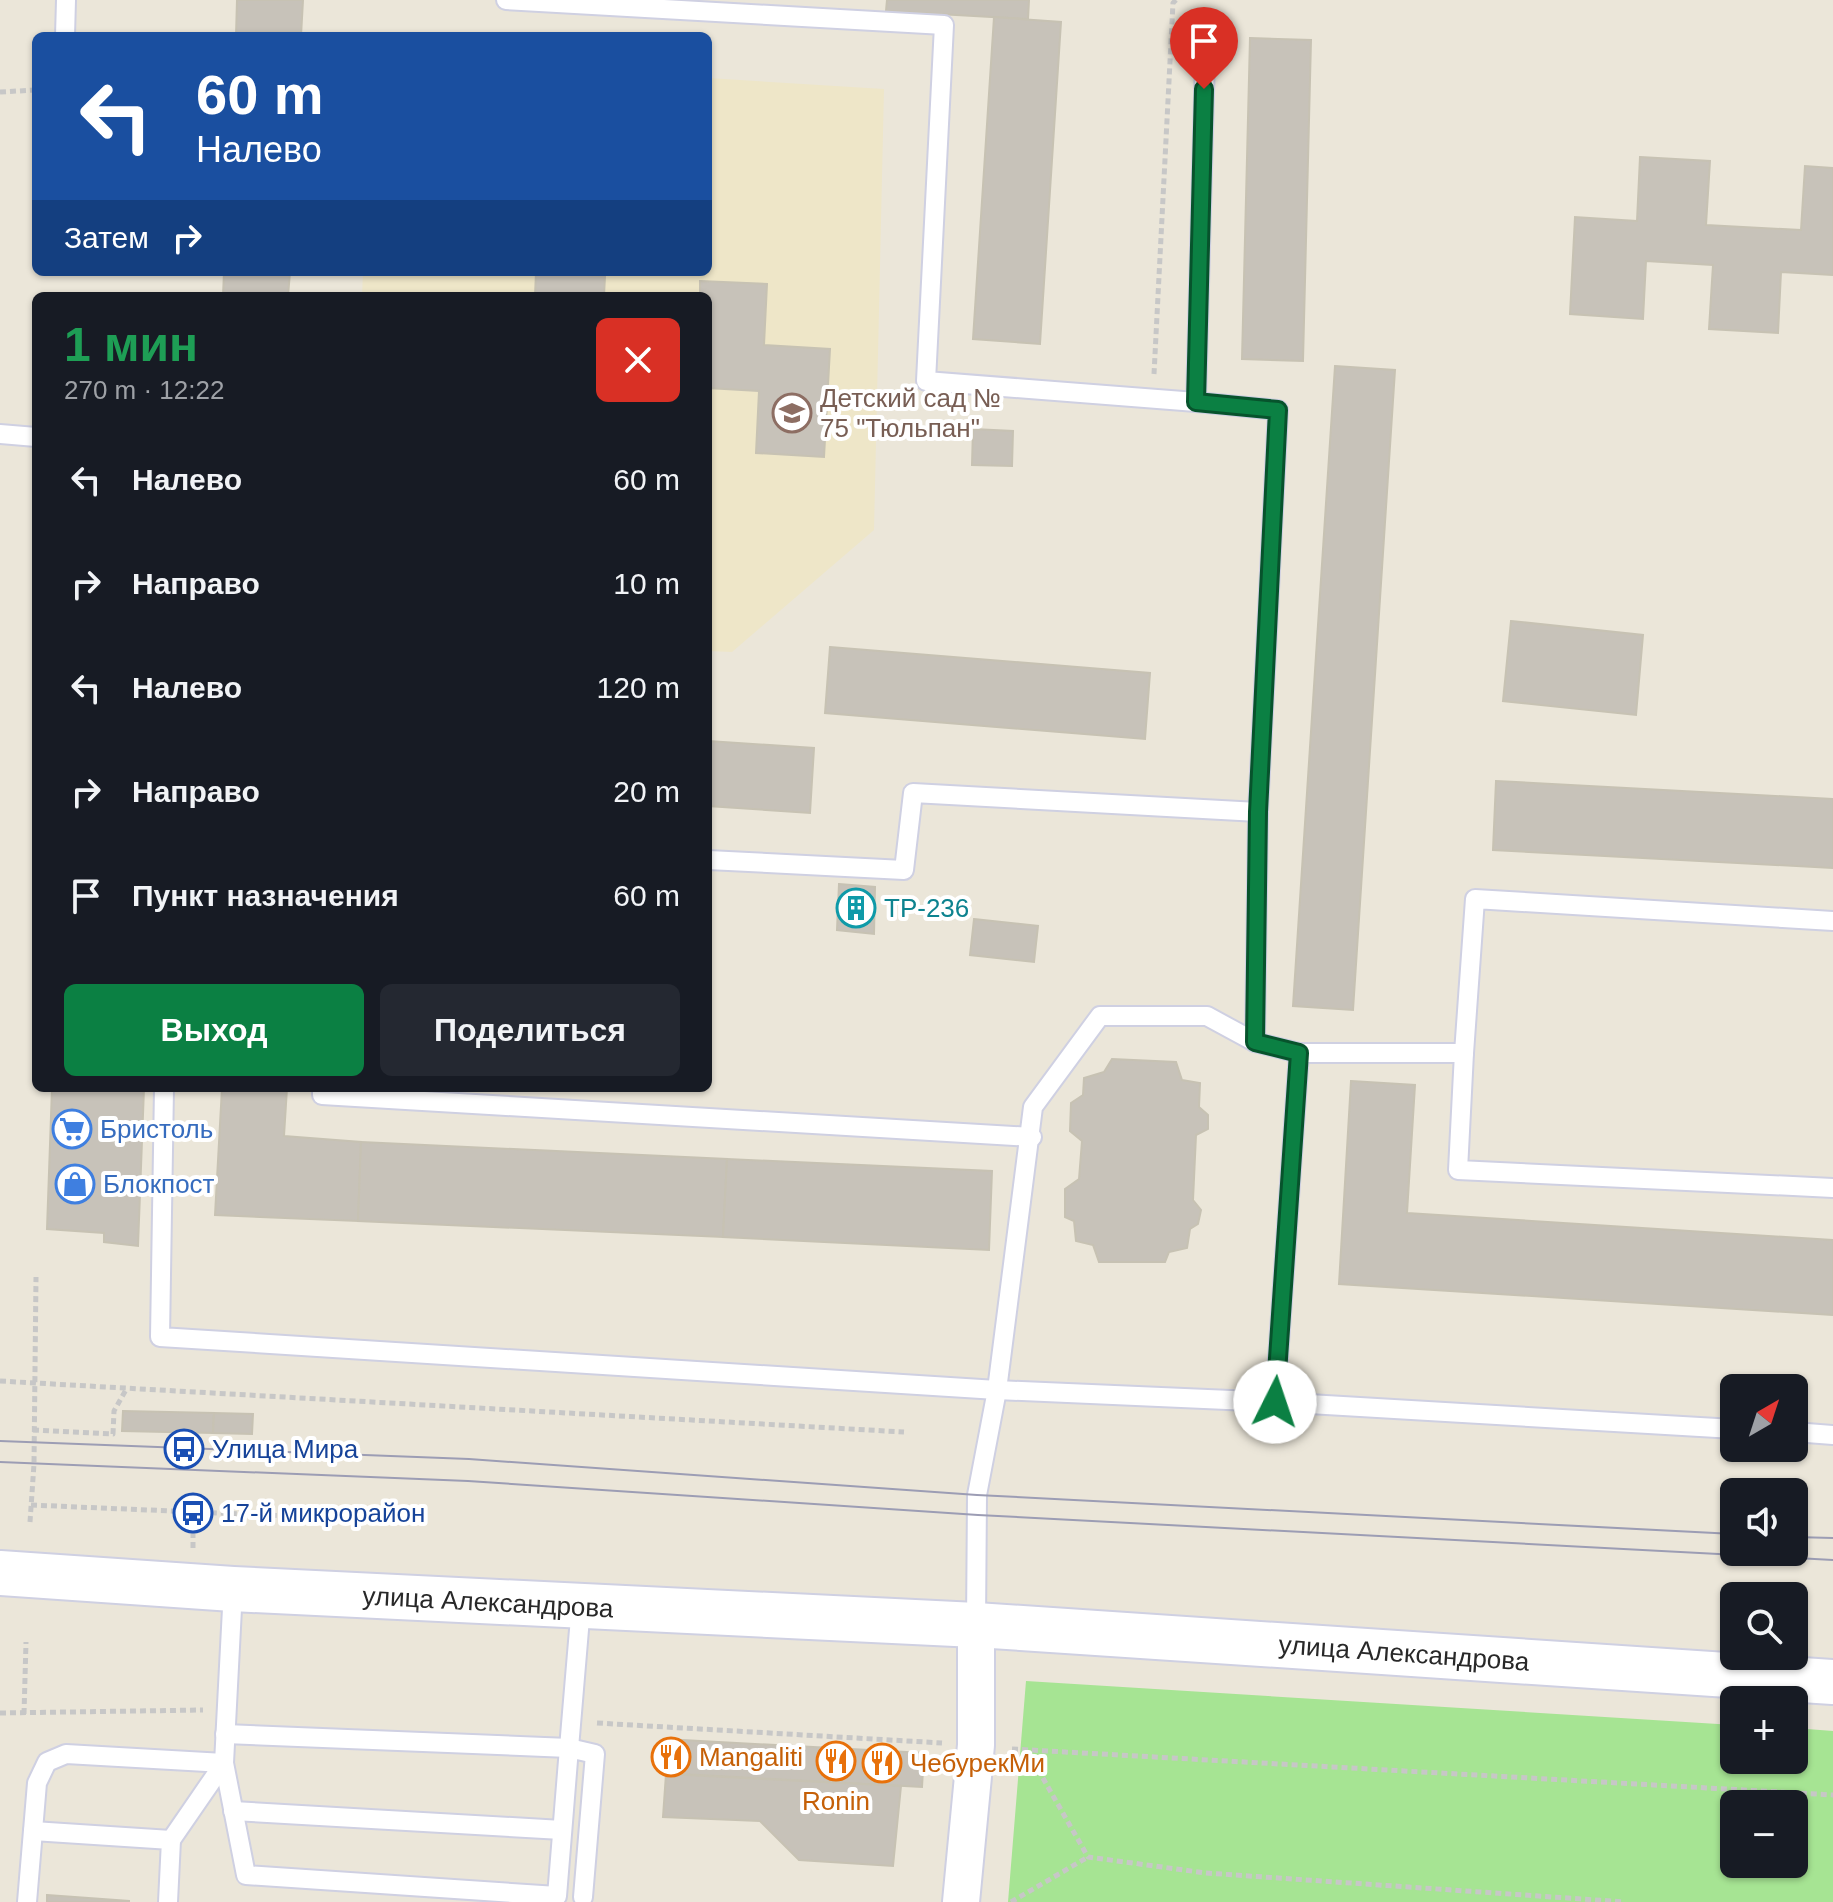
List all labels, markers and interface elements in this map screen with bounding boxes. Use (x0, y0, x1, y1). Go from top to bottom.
pin (1170, 7, 1238, 89)
icon: arrive (1182, 19, 1226, 63)
text: 60 m (196, 63, 324, 126)
icon: left (64, 64, 168, 168)
text: Налево (196, 129, 322, 170)
icon: right (165, 216, 209, 260)
text: Затем (64, 221, 149, 254)
text: 1 мин (64, 318, 198, 371)
button: close (596, 318, 680, 402)
text: 270 m · 12:22 (64, 375, 224, 405)
place label: Детский сад № 75 "Тюльпан" (820, 383, 1001, 443)
school or university icon: Детский сад № 75 "Тюльпан" (771, 392, 813, 434)
icon: left (64, 458, 108, 502)
text: Налево (132, 463, 242, 496)
text: 60 m (613, 463, 680, 496)
icon: right (64, 562, 108, 606)
text: Направо (132, 567, 260, 600)
text: 10 m (613, 567, 680, 600)
icon: left (64, 666, 108, 710)
text: Налево (132, 671, 242, 704)
text: 120 m (597, 671, 680, 704)
icon: right (64, 770, 108, 814)
text: Направо (132, 775, 260, 808)
text: 20 m (613, 775, 680, 808)
icon: arrive (64, 874, 108, 918)
text: Пункт назначения (132, 879, 399, 912)
text: 60 m (613, 879, 680, 912)
building icon: ТР-236 (835, 887, 877, 929)
place label: ТР-236 (884, 893, 969, 923)
button: Выход (64, 984, 364, 1076)
button: Поделиться (380, 984, 680, 1076)
supermarket icon: Бристоль (51, 1108, 93, 1150)
place label: Бристоль (100, 1114, 213, 1144)
shop icon: Блокпост (54, 1163, 96, 1205)
place label: Блокпост (103, 1169, 215, 1199)
position arrow (1233, 1360, 1317, 1444)
north arrow (1720, 1374, 1808, 1462)
map controls (1720, 1374, 1808, 1878)
bus stop icon: Улица Мира (163, 1428, 205, 1470)
place label: Улица Мира (212, 1434, 359, 1464)
button: sound (1720, 1478, 1808, 1566)
bus stop icon: 17-й микрорайон (172, 1492, 214, 1534)
place label: 17-й микрорайон (221, 1498, 425, 1528)
street label: улица Александрова (362, 1580, 615, 1624)
button: search (1720, 1582, 1808, 1670)
street label: улица Александрова (1278, 1629, 1531, 1677)
button: + (1720, 1686, 1808, 1774)
restaurant icon: Mangaliti (650, 1736, 692, 1778)
restaurant icon: Ronin (815, 1740, 857, 1782)
place label: Mangaliti (699, 1742, 803, 1772)
restaurant icon: ЧебурекМи (861, 1742, 903, 1784)
place label: ЧебурекМи (910, 1748, 1045, 1778)
place label: Ronin (802, 1786, 870, 1816)
button: − (1720, 1790, 1808, 1878)

